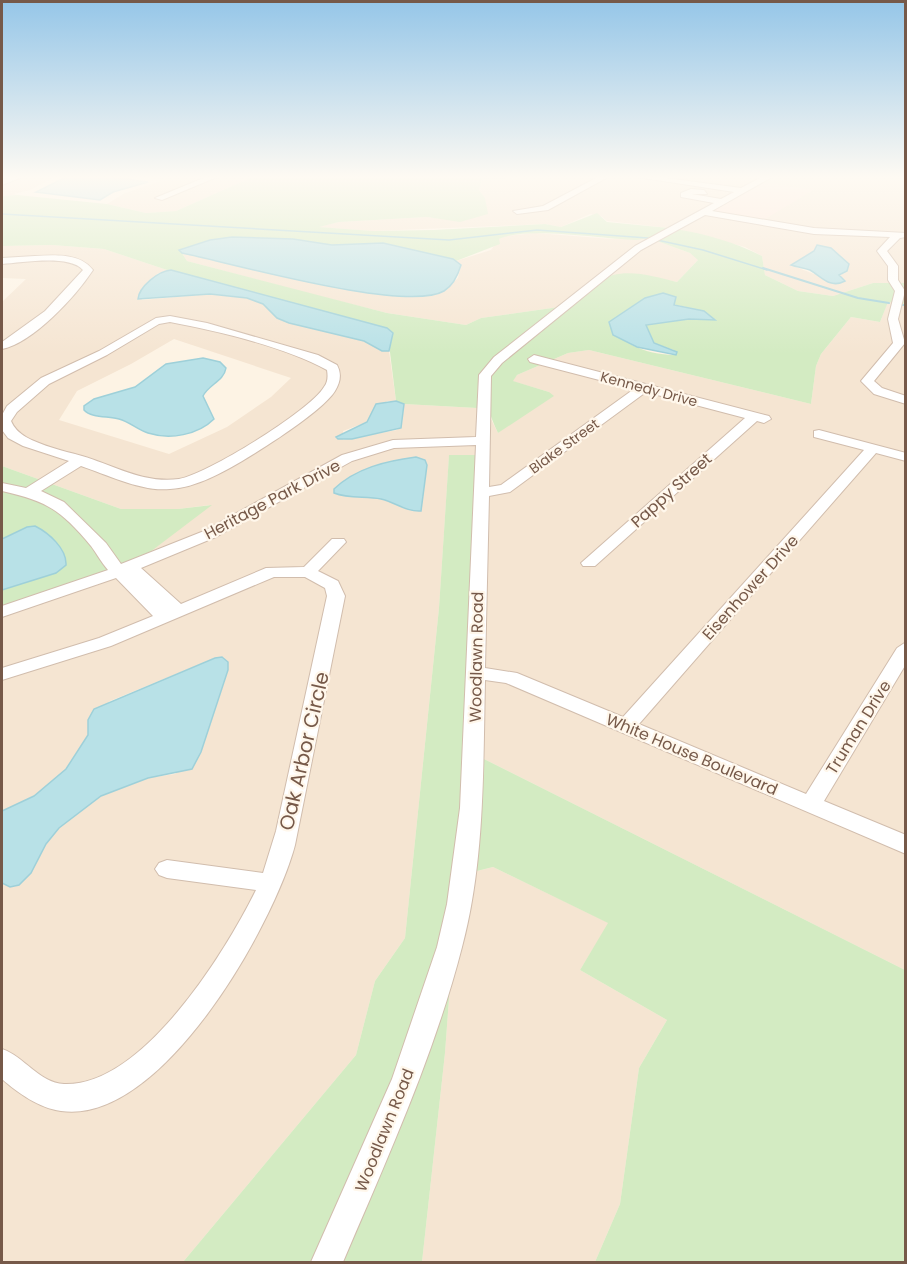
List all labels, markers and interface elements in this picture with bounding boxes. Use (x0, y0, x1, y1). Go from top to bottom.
street label: Kennedy Drive (598, 366, 700, 412)
street label: Blake Street (525, 414, 603, 478)
street label: Pappy Street (626, 448, 717, 533)
street label: Heritage Park Drive (200, 454, 344, 545)
street label: Eisenhower Drive (697, 530, 804, 645)
street label: Woodlawn Road (464, 591, 489, 723)
street label: Oak Arbor Circle (272, 669, 336, 833)
street label: Truman Drive (820, 676, 897, 779)
street label: White House Boulevard (602, 708, 781, 801)
street label: Woodlawn Road (349, 1065, 420, 1195)

